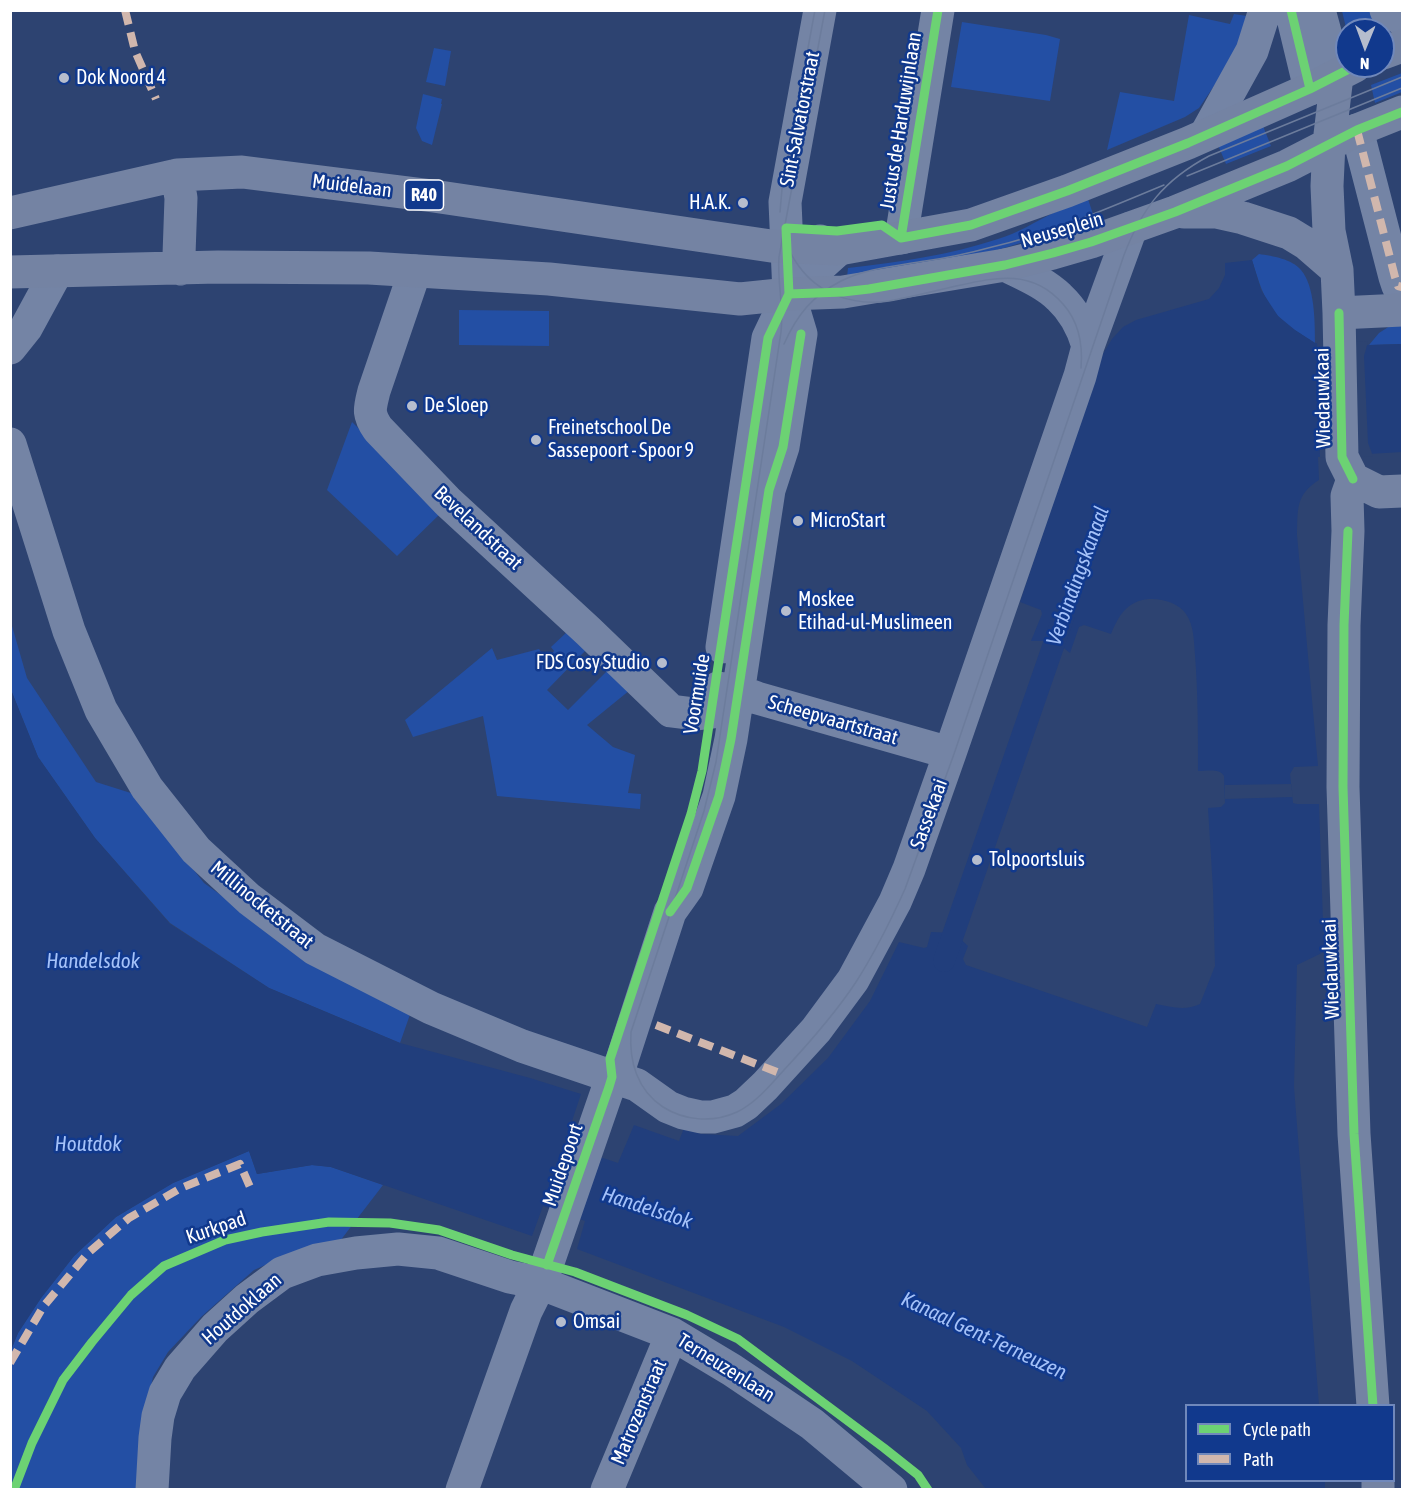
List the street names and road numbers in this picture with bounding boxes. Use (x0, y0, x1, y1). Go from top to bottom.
street label: Justus de Harduwijnlaan (875, 30, 927, 212)
street label: Sint-Salvatorstraat (775, 49, 825, 189)
street label: Muidelaan (311, 169, 393, 203)
road number: R40 (404, 180, 444, 210)
street label: Neuseplein (1018, 207, 1106, 253)
street label: Wiedauwkaai (1310, 348, 1336, 448)
street label: Bevelandstraat (429, 481, 527, 575)
street label: Voormuide (679, 652, 715, 736)
street label: Scheepvaartstraat (765, 690, 901, 750)
street label: Sassekaai (905, 776, 953, 852)
street label: Millinocketstraat (206, 856, 318, 954)
street label: Wiedauwkaai (1317, 918, 1345, 1020)
street label: Muidepoort (538, 1120, 588, 1210)
street label: Kurkpad (183, 1207, 249, 1249)
street label: Houtdoklaan (197, 1268, 287, 1350)
street label: Terneuzenlaan (673, 1329, 779, 1407)
street label: Matrozenstraat (606, 1356, 672, 1468)

